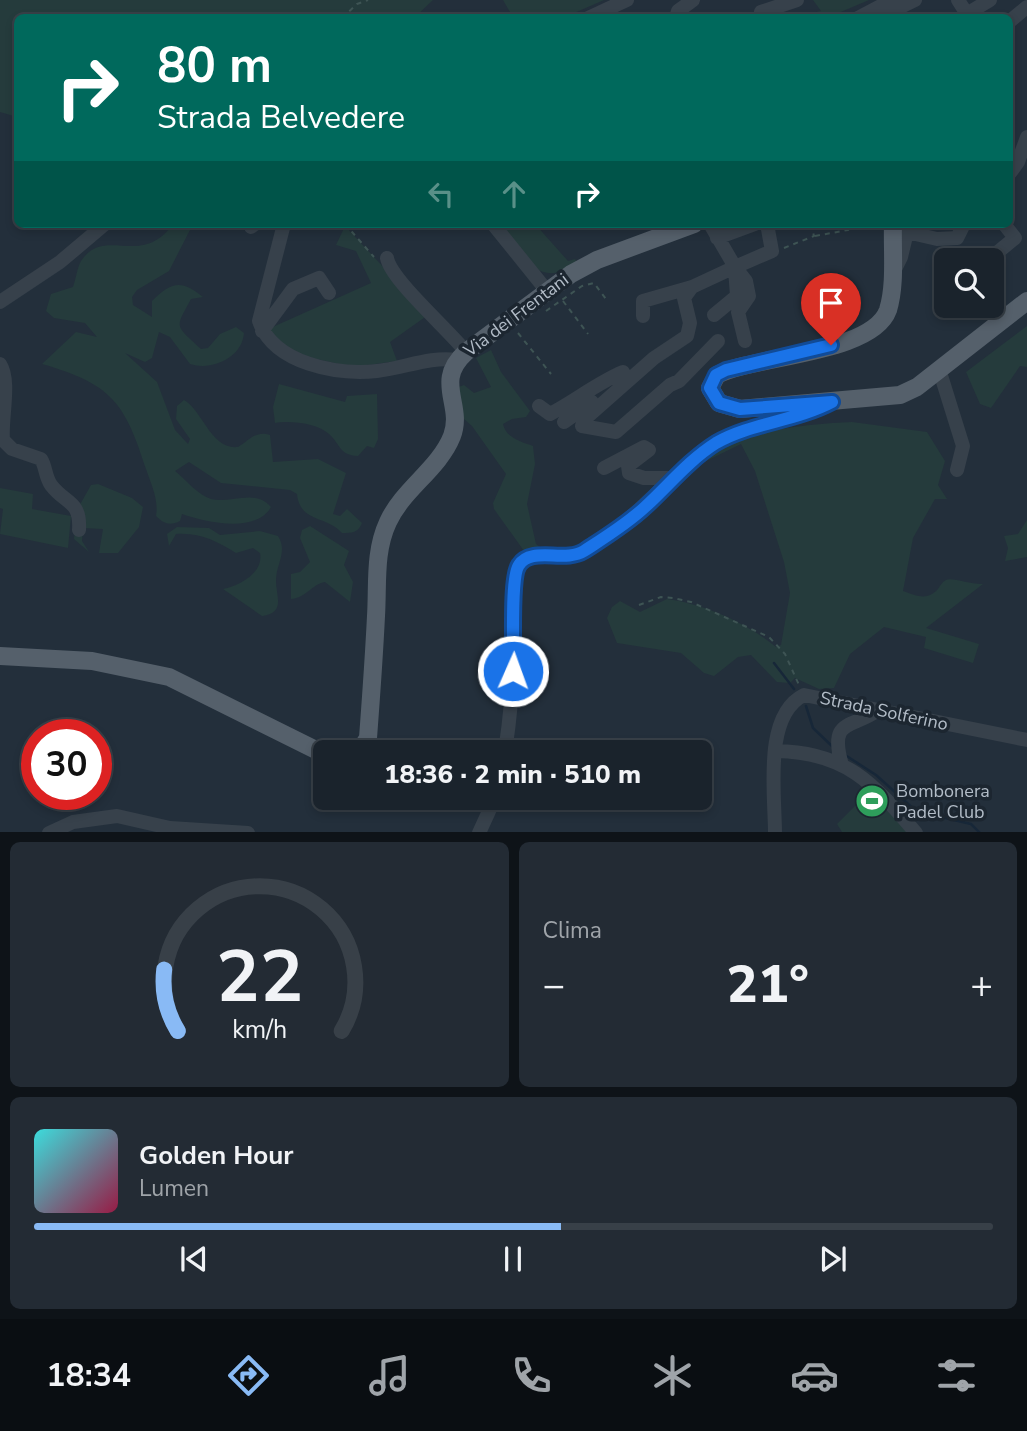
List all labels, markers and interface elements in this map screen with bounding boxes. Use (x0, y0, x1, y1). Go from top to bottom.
text: 80 m (157, 32, 272, 99)
icon: right (42, 42, 133, 133)
text: Strada Belvedere (157, 96, 405, 139)
icon: left (422, 175, 460, 213)
icon: ahead (495, 175, 533, 213)
icon: right (568, 175, 606, 213)
map controls (934, 248, 1004, 318)
button: search (934, 248, 1004, 318)
street label: Via dei Frentani (458, 268, 573, 363)
pin (801, 273, 861, 345)
icon: arrive (812, 284, 850, 322)
position arrow (476, 634, 550, 708)
street label: Strada Solferino (818, 686, 950, 736)
speed limit sign: 30 (21, 719, 112, 810)
text: 18:36 · 2 min · 510 m (384, 757, 641, 792)
place label: Bombonera Padel Club (896, 779, 990, 824)
sports icon: Bombonera Padel Club (853, 782, 891, 820)
text: Clima (543, 915, 602, 946)
text: 22 (216, 927, 303, 1027)
text: 21° (727, 949, 809, 1020)
text: − (543, 960, 565, 1011)
text: + (970, 960, 993, 1011)
text: km/h (232, 1012, 287, 1046)
text: Golden Hour (139, 1138, 294, 1173)
text: Lumen (139, 1173, 209, 1204)
icon: previous (175, 1240, 213, 1278)
icon: pause (494, 1240, 532, 1278)
icon: next (814, 1240, 852, 1278)
icon: directions (224, 1351, 273, 1400)
icon: music (365, 1351, 414, 1400)
icon: phone (507, 1351, 556, 1400)
icon: climate (648, 1351, 697, 1400)
icon: car (790, 1351, 839, 1400)
icon: filters (932, 1351, 981, 1400)
text: 18:34 (46, 1354, 131, 1397)

